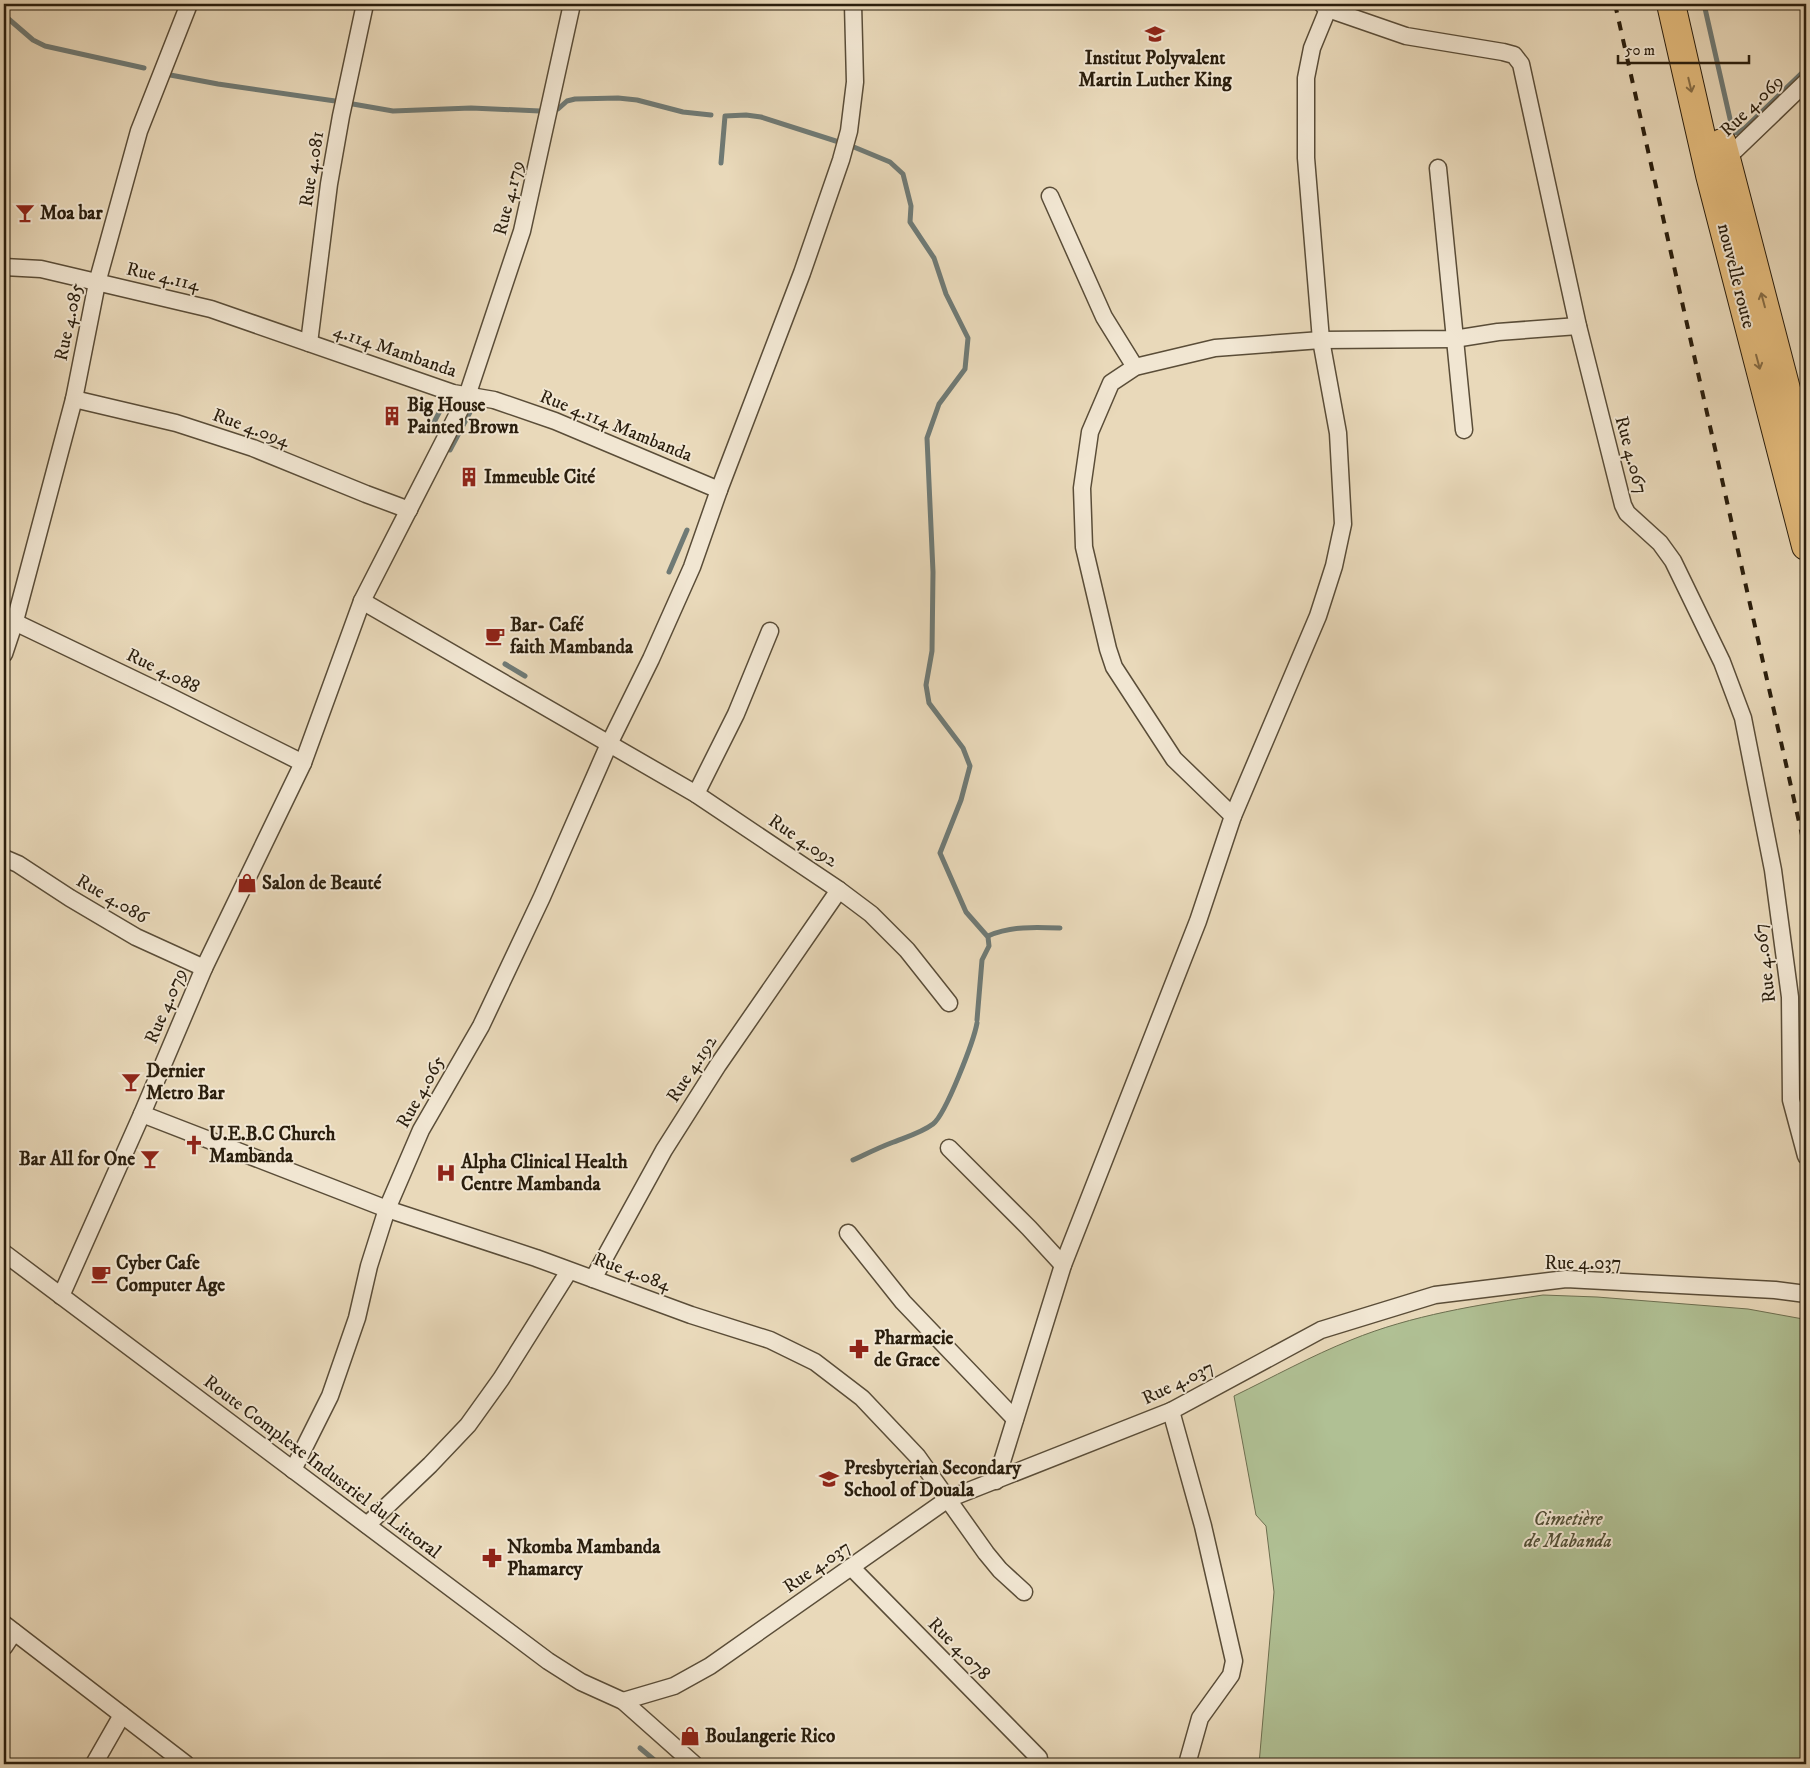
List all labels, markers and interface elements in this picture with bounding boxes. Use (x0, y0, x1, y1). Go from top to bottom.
school or university icon: Institut Polyvalent Martin Luther King (1144, 23, 1166, 45)
scale bar (1618, 32, 1749, 64)
text: 50 m (1625, 41, 1655, 60)
place label: Institut Polyvalent Martin Luther King (1079, 47, 1232, 92)
street label: Rue 4.069 (1716, 70, 1788, 142)
one-way arrow (1685, 77, 1695, 93)
street label: Rue 4.081 (295, 129, 329, 209)
street label: Rue 4.179 (489, 158, 529, 238)
bar icon: Moa bar (14, 202, 36, 224)
place label: Moa bar (40, 202, 103, 225)
street label: nouvelle route (1712, 221, 1760, 331)
street label: Rue 4.114 (124, 257, 203, 297)
street label: Rue 4.085 (50, 281, 89, 363)
one-way arrow (1758, 292, 1767, 308)
street label: 4.114 Mambanda (330, 319, 460, 383)
one-way arrow (1754, 354, 1763, 370)
street label: Rue 4.114 Mambanda (536, 385, 696, 467)
place label: Big House Painted Brown (407, 394, 520, 439)
street label: Rue 4.094 (209, 403, 294, 453)
building icon: Big House Painted Brown (381, 405, 403, 427)
street label: Rue 4.067 (1610, 413, 1652, 497)
building icon: Immeuble Cité (458, 466, 480, 488)
place label: Immeuble Cité (484, 466, 596, 489)
place label: Bar- Café faith Mambanda (509, 614, 634, 659)
cafe icon: Bar- Café faith Mambanda (484, 625, 506, 647)
street label: Rue 4.088 (123, 643, 203, 699)
street label: Rue 4.092 (764, 809, 843, 873)
street label: Rue 4.086 (72, 869, 153, 929)
shop icon: Salon de Beauté (236, 872, 258, 894)
place label: Salon de Beauté (262, 872, 383, 895)
street label: Rue 4.067 (1749, 922, 1781, 1004)
street label: Rue 4.079 (140, 965, 192, 1047)
street label: Rue 4.192 (662, 1031, 723, 1107)
street label: Rue 4.065 (392, 1051, 451, 1132)
place label: Dernier Metro Bar (146, 1060, 226, 1105)
bar icon: Dernier Metro Bar (120, 1071, 142, 1093)
place label: U.E.B.C Church Mambanda (209, 1123, 336, 1168)
church icon: U.E.B.C Church Mambanda (183, 1134, 205, 1156)
place label: Bar All for One (19, 1148, 135, 1171)
bar icon: Bar All for One (139, 1148, 161, 1170)
place label: Alpha Clinical Health Centre Mambanda (460, 1151, 629, 1196)
hospital icon: Alpha Clinical Health Centre Mambanda (435, 1162, 457, 1184)
street label: Rue 4.084 (590, 1247, 675, 1297)
place label: Cyber Cafe Computer Age (116, 1252, 225, 1297)
street label: Rue 4.037 (1545, 1252, 1621, 1275)
cafe icon: Cyber Cafe Computer Age (90, 1263, 112, 1285)
place label: Pharmacie de Grace (874, 1327, 954, 1372)
pharmacy icon: Pharmacie de Grace (848, 1338, 870, 1360)
street label: Rue 4.037 (1138, 1356, 1218, 1410)
street label: Route Complexe Industriel du Littoral (199, 1370, 445, 1564)
place label: Presbyterian Secondary School of Douala (844, 1457, 1022, 1502)
school or university icon: Presbyterian Secondary School of Douala (818, 1468, 840, 1490)
park label: Cimetière de Mabanda (1523, 1508, 1612, 1553)
place label: Nkomba Mambanda Phamarcy (507, 1536, 661, 1581)
street label: Rue 4.037 (779, 1536, 855, 1598)
pharmacy icon: Nkomba Mambanda Phamarcy (481, 1547, 503, 1569)
street label: Rue 4.078 (923, 1613, 995, 1685)
shop icon: Boulangerie Rico (679, 1725, 701, 1747)
place label: Boulangerie Rico (705, 1725, 835, 1748)

